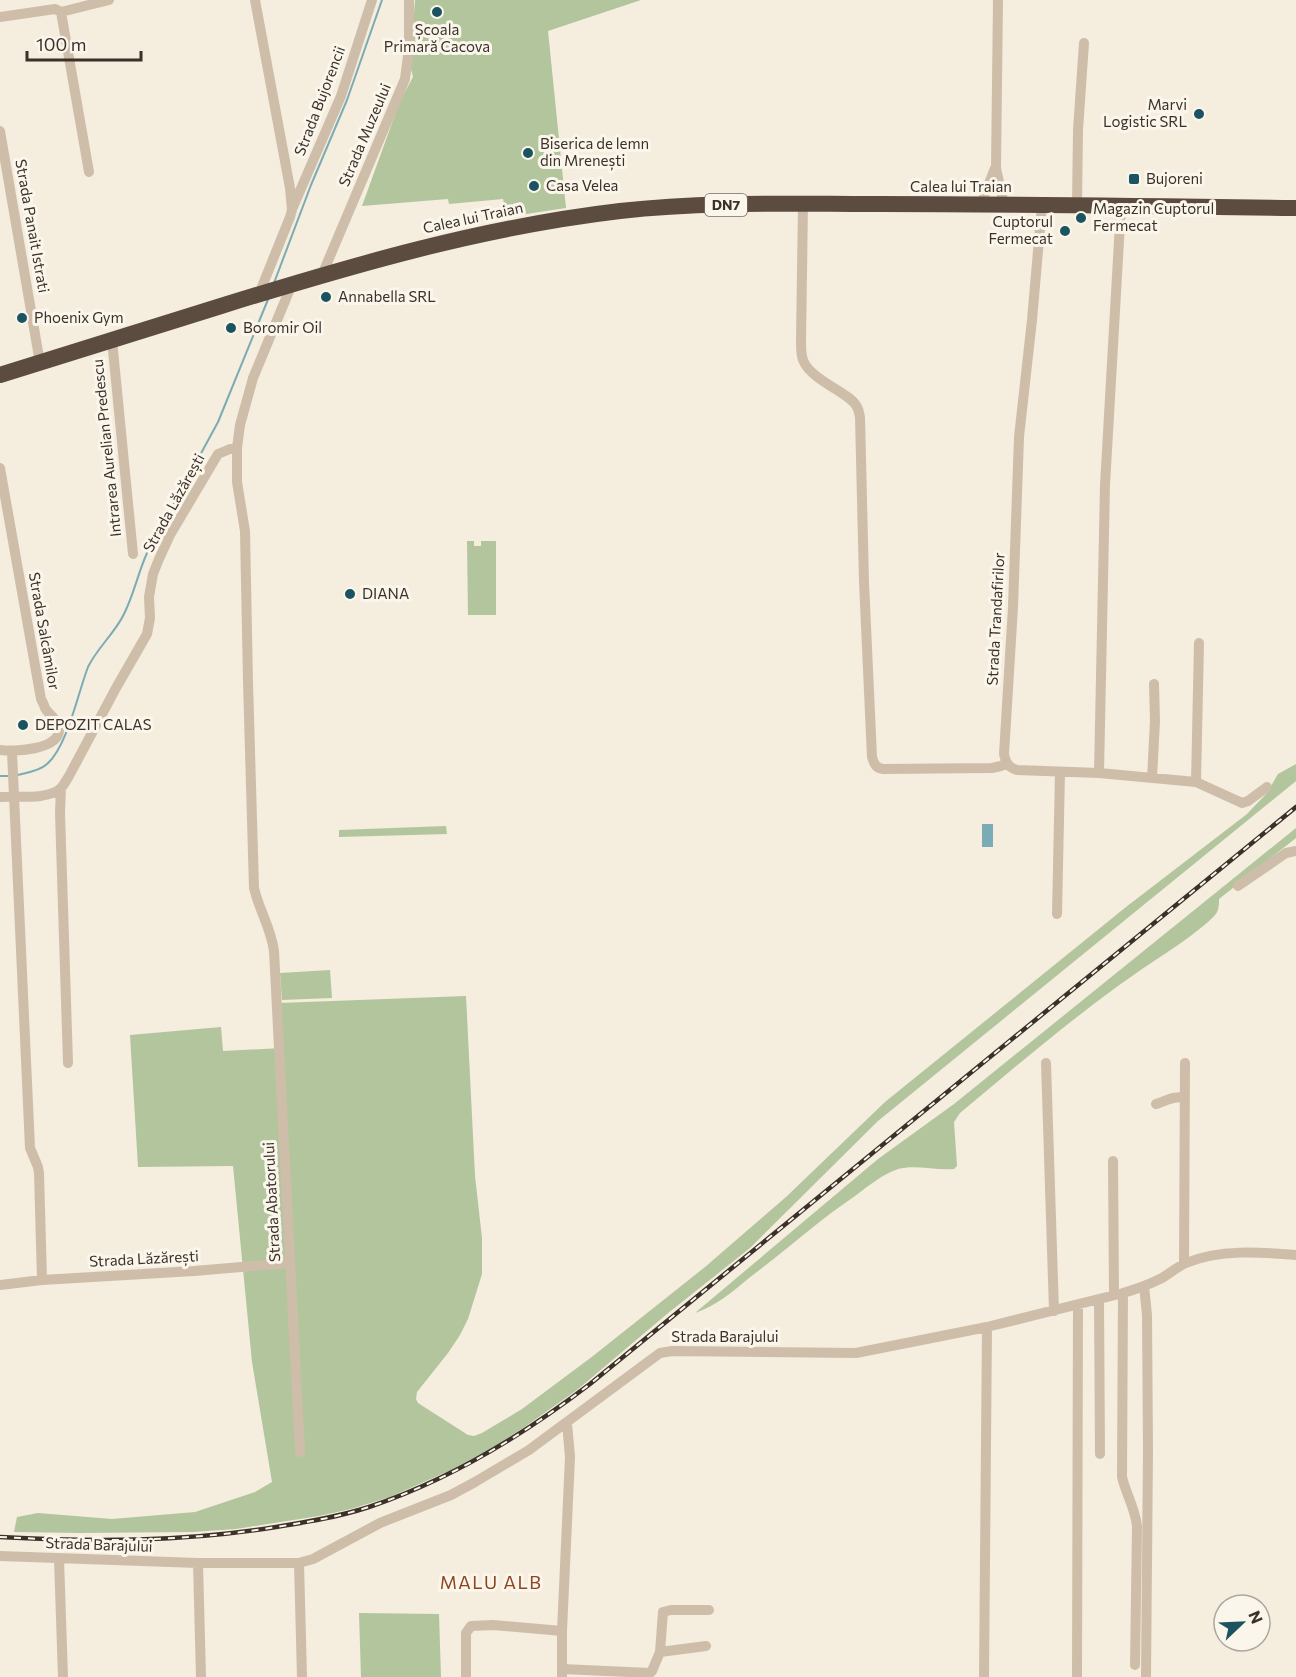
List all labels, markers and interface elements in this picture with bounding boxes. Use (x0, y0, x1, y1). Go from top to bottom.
marker: Școala Primară Cacova (430, 5, 444, 19)
place label: Școala Primară Cacova (384, 20, 490, 55)
scale bar (27, 24, 141, 62)
text: 100 m (36, 33, 86, 55)
street label: Strada Bujorencii (290, 43, 348, 158)
street label: Strada Muzeului (334, 80, 394, 189)
place label: Marvi Logistic SRL (1103, 95, 1187, 130)
marker: Marvi Logistic SRL (1192, 107, 1206, 121)
place label: Biserica de lemn din Mrenești (540, 134, 649, 171)
marker: Biserica de lemn din Mrenești (521, 146, 535, 160)
street label: Strada Panait Istrati (12, 158, 54, 294)
place label: Bujoreni (1146, 169, 1203, 187)
marker: Bujoreni (1127, 172, 1141, 186)
place label: Casa Velea (546, 176, 618, 194)
street label: Calea lui Traian (910, 177, 1012, 195)
marker: Casa Velea (527, 179, 541, 193)
road number: DN7 (705, 194, 747, 216)
street label: Calea lui Traian (421, 198, 524, 236)
place label: Magazin Cuptorul Fermecat (1093, 199, 1214, 234)
marker: Magazin Cuptorul Fermecat (1074, 211, 1088, 225)
place label: Cuptorul Fermecat (988, 212, 1053, 247)
marker: Cuptorul Fermecat (1058, 224, 1072, 238)
place label: Annabella SRL (338, 287, 436, 305)
marker: Annabella SRL (319, 290, 333, 304)
place label: Phoenix Gym (34, 308, 124, 326)
marker: Phoenix Gym (15, 311, 29, 325)
place label: Boromir Oil (243, 318, 322, 336)
marker: Boromir Oil (224, 321, 238, 335)
street label: Intrarea Aurelian Predescu (88, 358, 124, 538)
street label: Strada Lăzărești (139, 450, 209, 556)
street label: Strada Trandafirilor (983, 552, 1007, 686)
street label: Strada Salcâmilor (26, 571, 64, 691)
place label: DIANA (362, 584, 409, 602)
marker: DIANA (343, 587, 357, 601)
place label: DEPOZIT CALAS (35, 715, 152, 733)
marker: DEPOZIT CALAS (16, 718, 30, 732)
street label: Strada Abatorului (259, 1141, 283, 1263)
street label: Strada Lăzărești (89, 1246, 199, 1272)
street label: Strada Barajului (671, 1327, 779, 1345)
street label: Strada Barajului (45, 1533, 153, 1555)
district label: MALU ALB (440, 1571, 542, 1593)
north arrow (1212, 1593, 1272, 1653)
text: N (1245, 1608, 1267, 1626)

